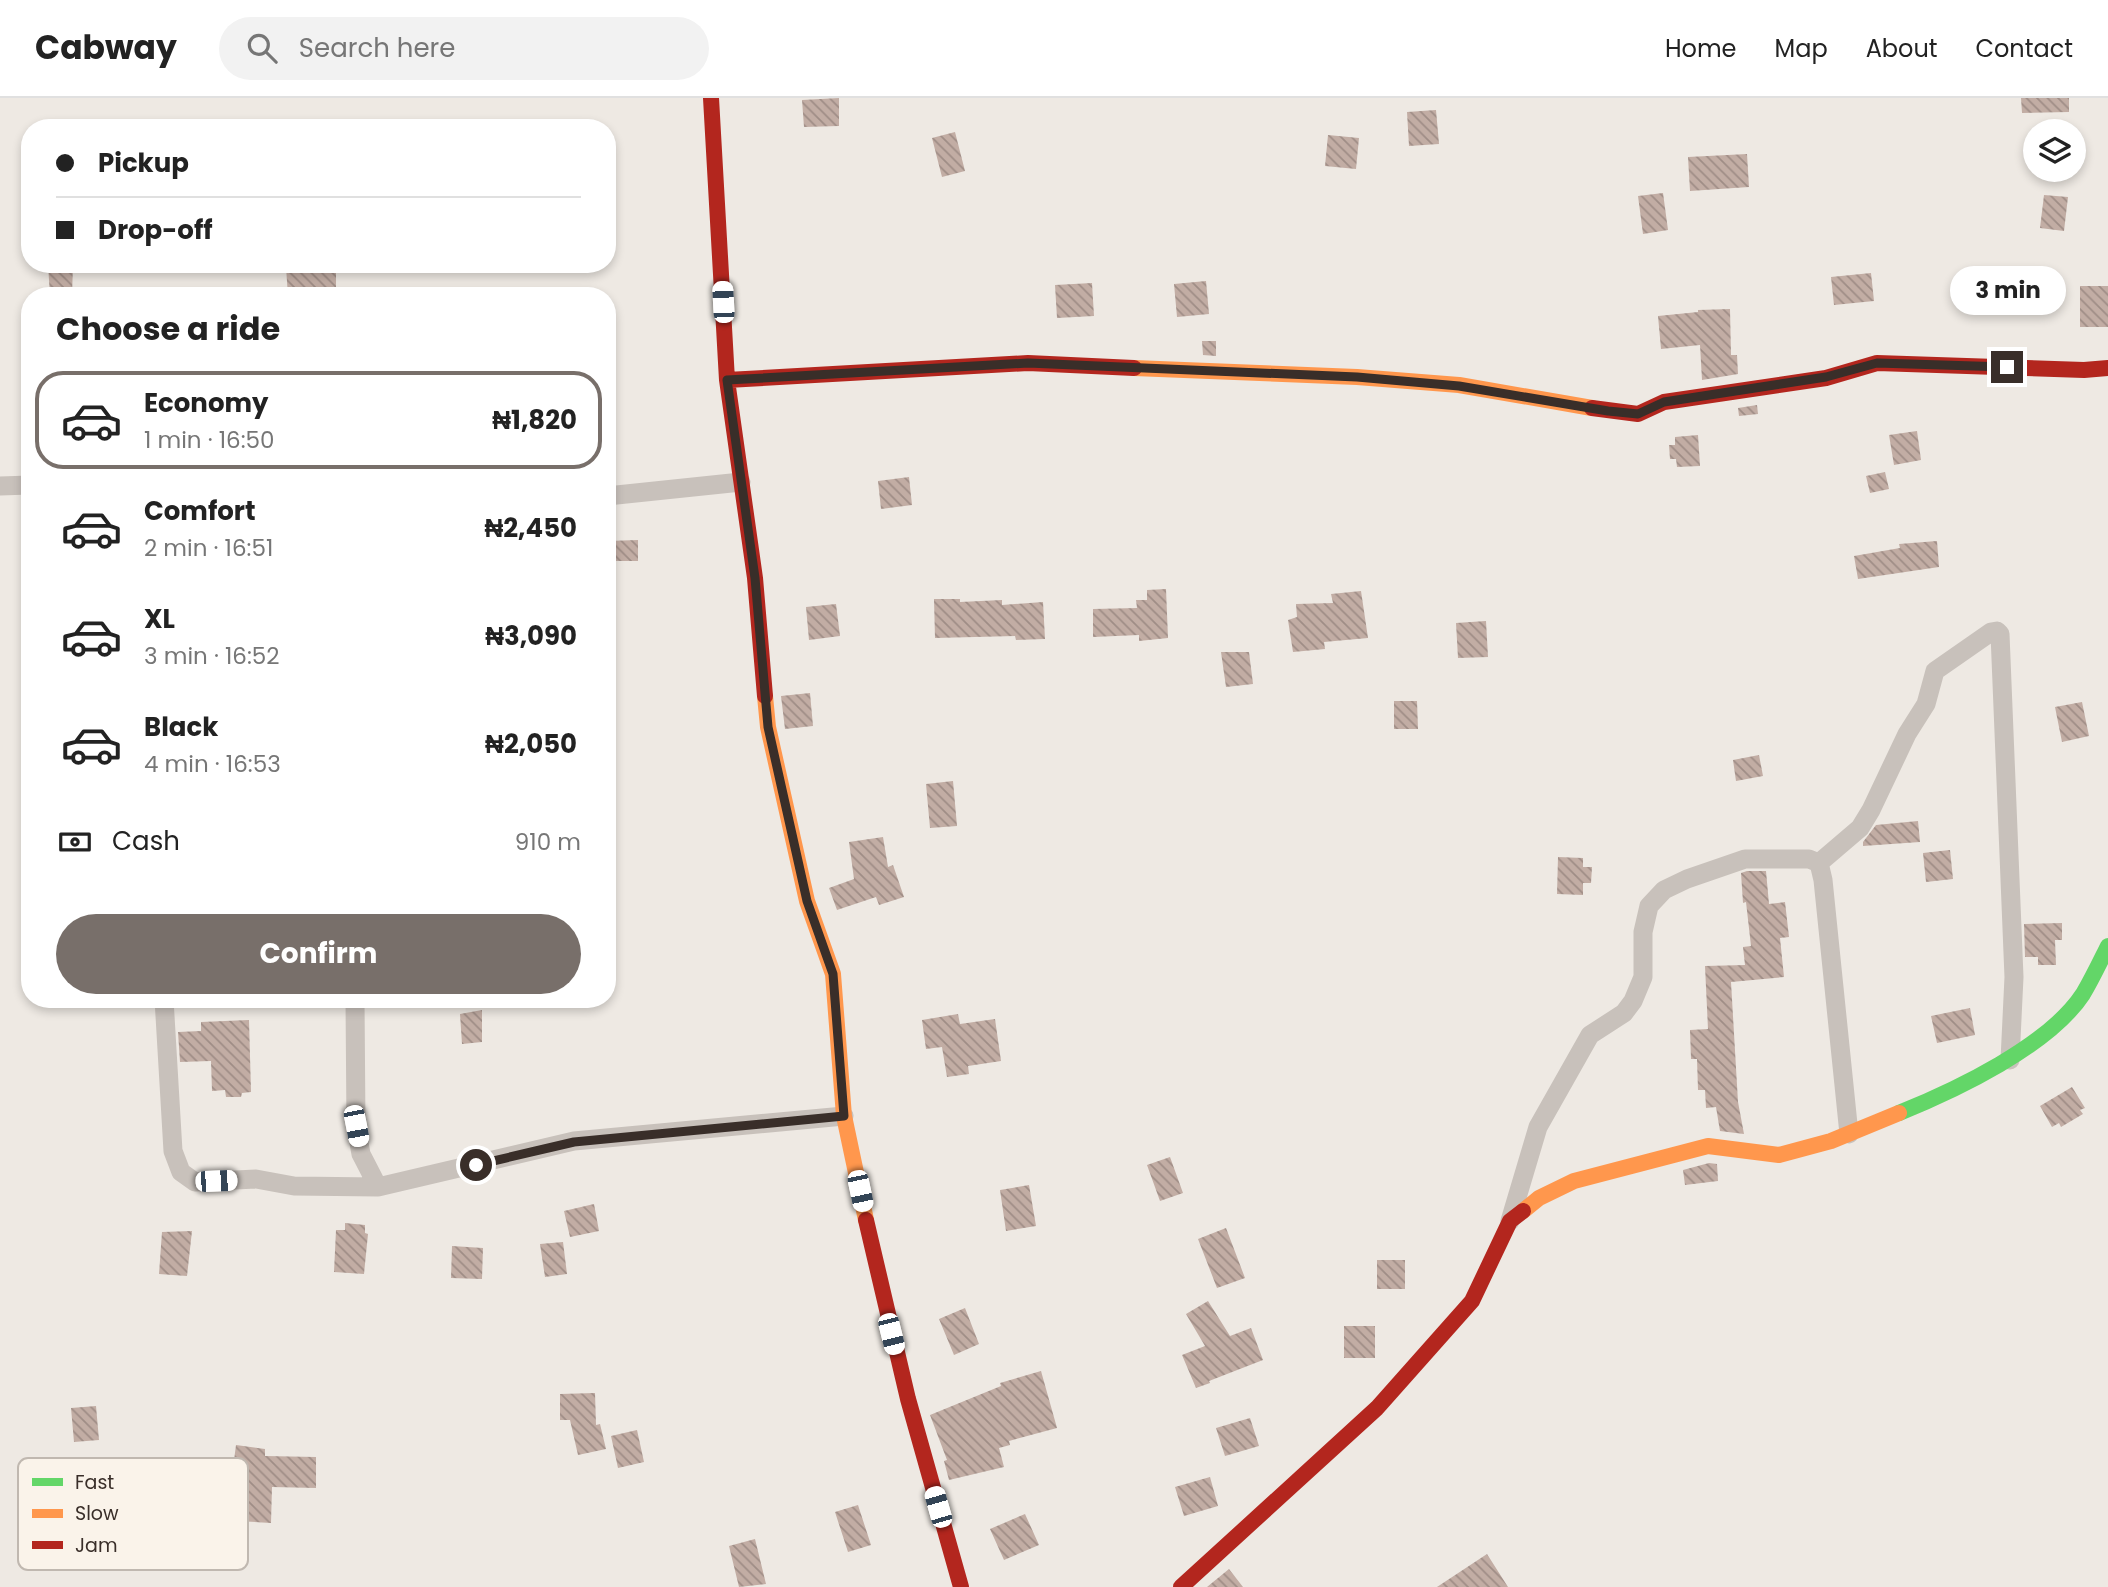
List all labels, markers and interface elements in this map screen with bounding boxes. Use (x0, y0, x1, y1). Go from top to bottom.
search box (219, 17, 709, 80)
text: Cabway (35, 24, 177, 71)
icon: search (243, 29, 281, 67)
text: Search here (299, 30, 455, 66)
text: Home (1665, 32, 1737, 65)
text: Map (1775, 32, 1828, 65)
text: About (1866, 32, 1937, 65)
text: Contact (1975, 32, 2073, 65)
map controls (2023, 119, 2086, 182)
button: layers (2023, 119, 2086, 182)
text: Pickup (98, 145, 189, 181)
text: Drop-off (98, 212, 213, 248)
callout: 3 min (1949, 266, 2065, 314)
text: 3 min (1975, 274, 2041, 306)
car (712, 280, 735, 324)
text: Choose a ride (56, 306, 280, 351)
route end (1991, 351, 2023, 383)
text: Economy (144, 385, 268, 421)
icon: car (60, 389, 123, 452)
text: ₦1,820 (492, 402, 577, 438)
text: 1 min · 16:50 (144, 424, 274, 456)
text: Comfort (144, 493, 256, 529)
icon: car (60, 497, 123, 560)
text: ₦2,450 (484, 510, 577, 546)
text: 2 min · 16:51 (144, 532, 273, 564)
text: XL (144, 601, 175, 637)
icon: car (60, 605, 123, 668)
text: ₦3,090 (485, 618, 577, 654)
text: 3 min · 16:52 (144, 640, 279, 672)
text: Black (144, 709, 218, 745)
icon: car (60, 713, 123, 776)
text: ₦2,050 (485, 726, 577, 762)
text: 4 min · 16:53 (144, 748, 281, 780)
icon: cash (56, 823, 94, 861)
text: Cash (112, 823, 180, 859)
text: 910 m (515, 826, 581, 858)
button: Confirm (56, 914, 581, 994)
car (342, 1103, 371, 1149)
route start (460, 1149, 492, 1181)
car (846, 1168, 875, 1214)
car (195, 1170, 238, 1192)
car (876, 1311, 907, 1357)
legend (18, 1458, 248, 1570)
text: Fast (75, 1469, 114, 1496)
car (923, 1484, 954, 1530)
text: Slow (75, 1500, 119, 1527)
text: Jam (75, 1532, 117, 1559)

